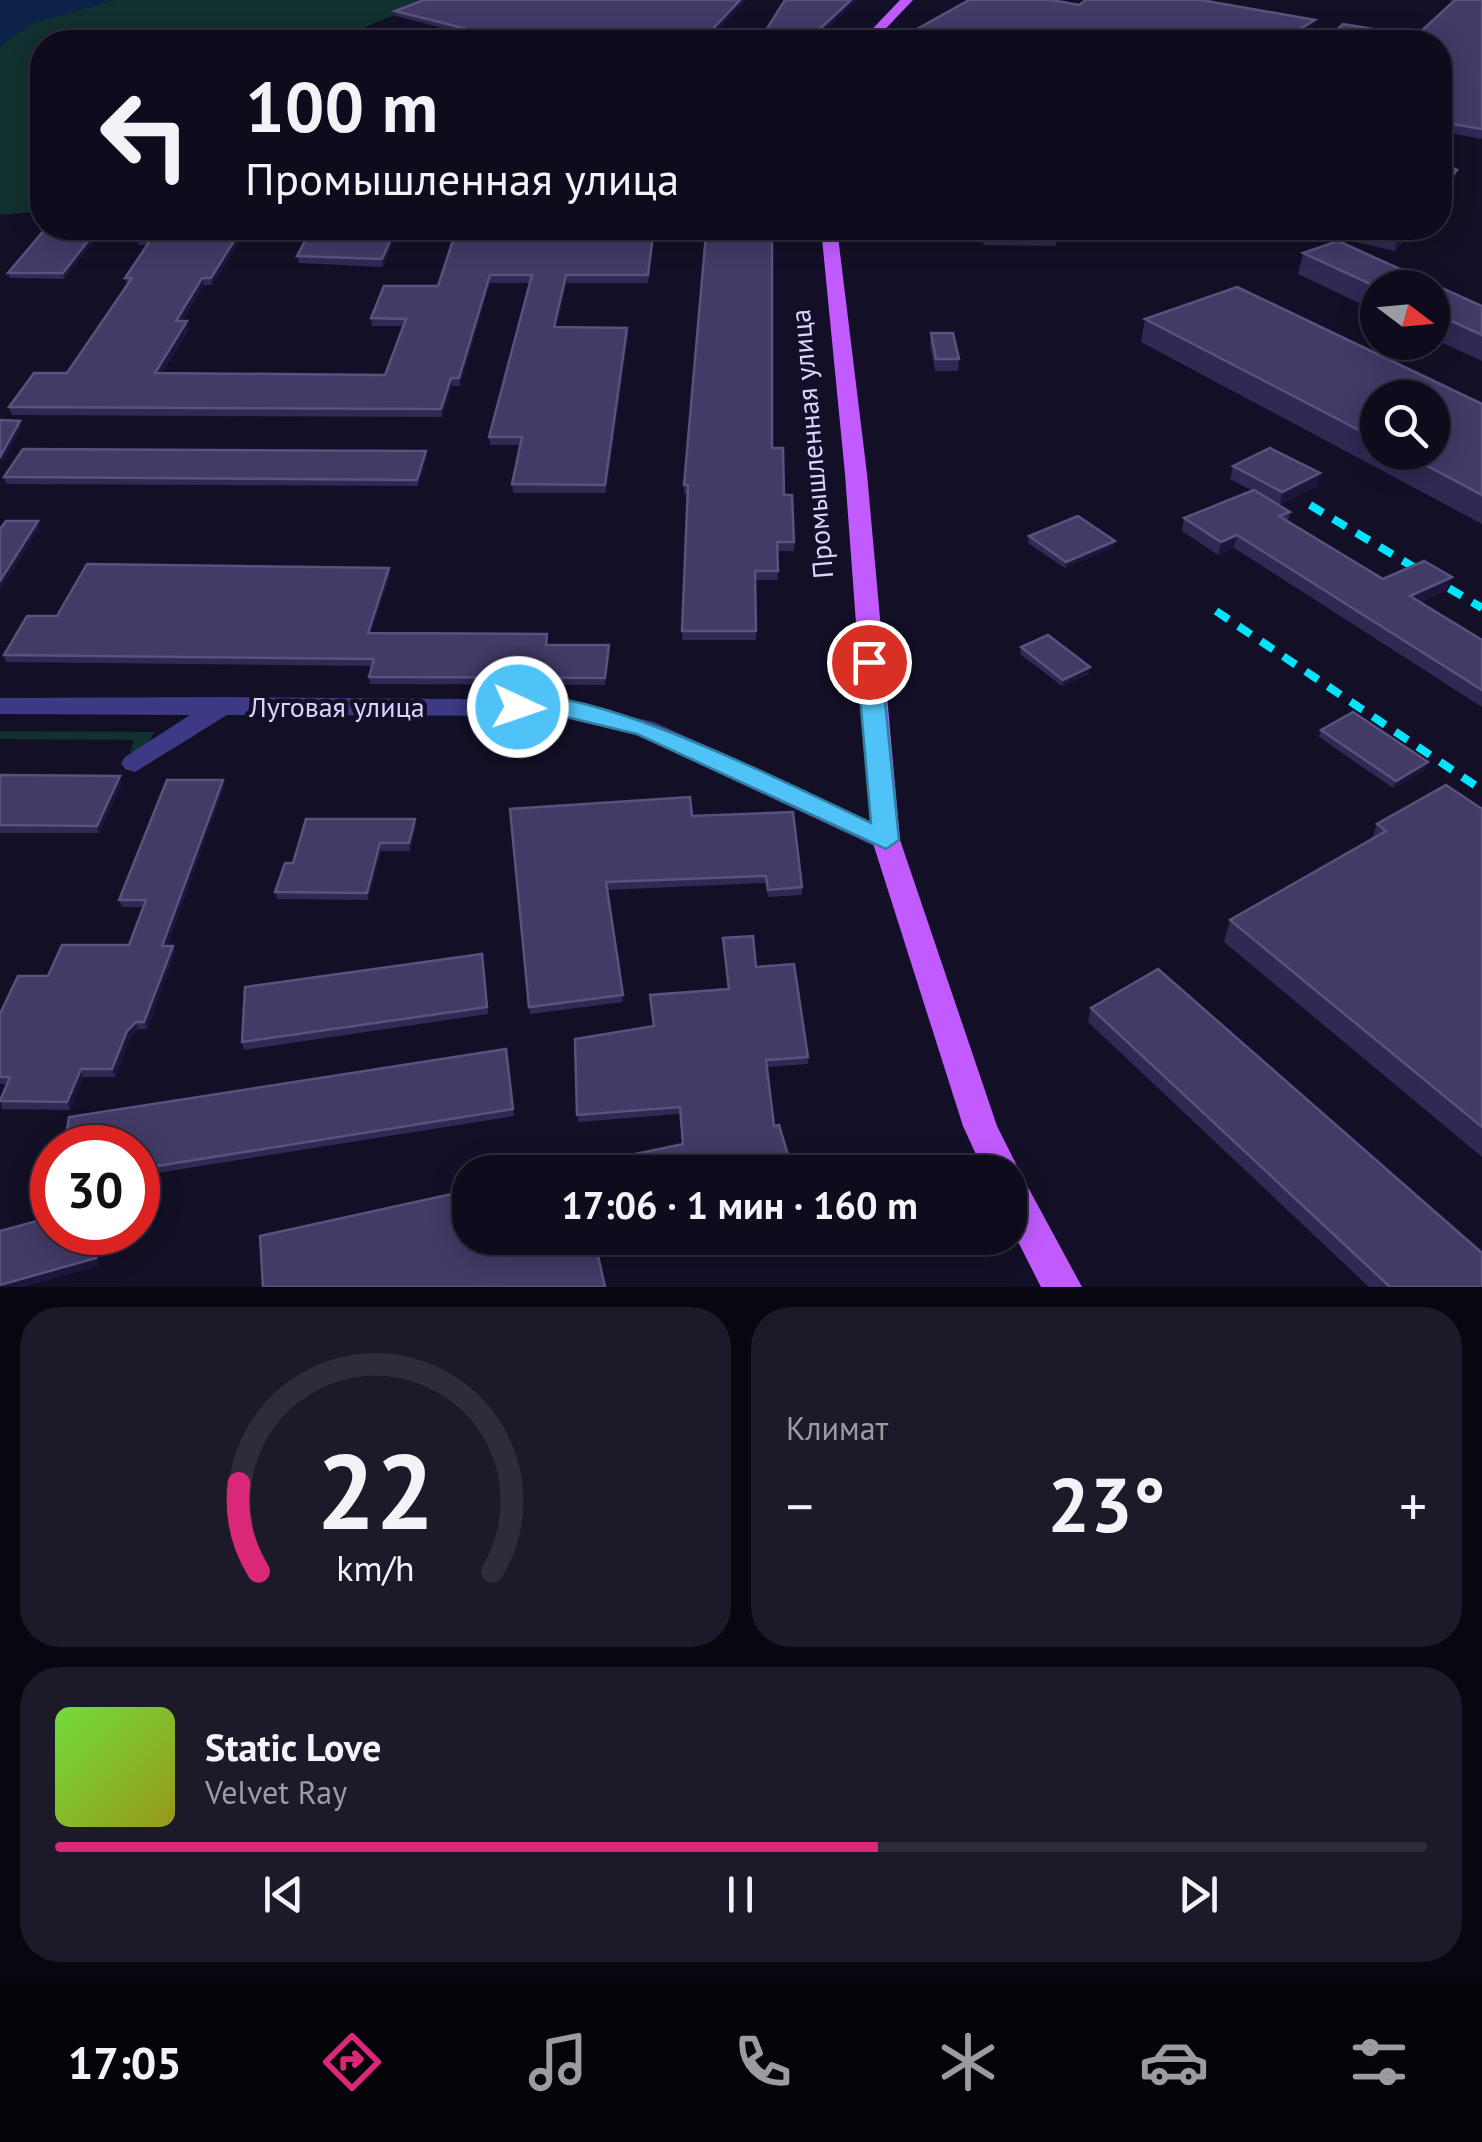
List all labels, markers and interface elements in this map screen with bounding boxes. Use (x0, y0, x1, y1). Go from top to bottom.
text: 100 m (245, 61, 438, 151)
icon: left (80, 70, 210, 200)
text: Промышленная улица (245, 149, 679, 207)
north arrow (1360, 270, 1450, 360)
map controls (1360, 270, 1450, 470)
street label: Промышленная улица (781, 308, 841, 580)
button: search (1360, 380, 1450, 470)
pin (827, 620, 912, 705)
icon: arrive (842, 635, 897, 690)
position arrow (466, 655, 570, 759)
street label: Луговая улица (248, 688, 425, 725)
speed limit sign: 30 (30, 1125, 160, 1255)
text: 17:06 · 1 мин · 160 m (561, 1180, 918, 1229)
text: Климат (786, 1407, 888, 1449)
text: 22 (317, 1423, 434, 1558)
text: 23° (1048, 1456, 1165, 1553)
text: − (786, 1470, 814, 1541)
text: + (1399, 1470, 1427, 1541)
text: km/h (336, 1545, 415, 1591)
text: Static Love (205, 1722, 381, 1771)
text: Velvet Ray (205, 1771, 347, 1813)
icon: previous (256, 1867, 311, 1922)
icon: pause (713, 1867, 768, 1922)
icon: next (1171, 1867, 1226, 1922)
icon: directions (317, 2027, 387, 2097)
icon: music (523, 2027, 593, 2097)
icon: phone (728, 2027, 798, 2097)
icon: climate (933, 2027, 1003, 2097)
icon: car (1139, 2027, 1209, 2097)
icon: filters (1344, 2027, 1414, 2097)
text: 17:05 (68, 2033, 182, 2091)

